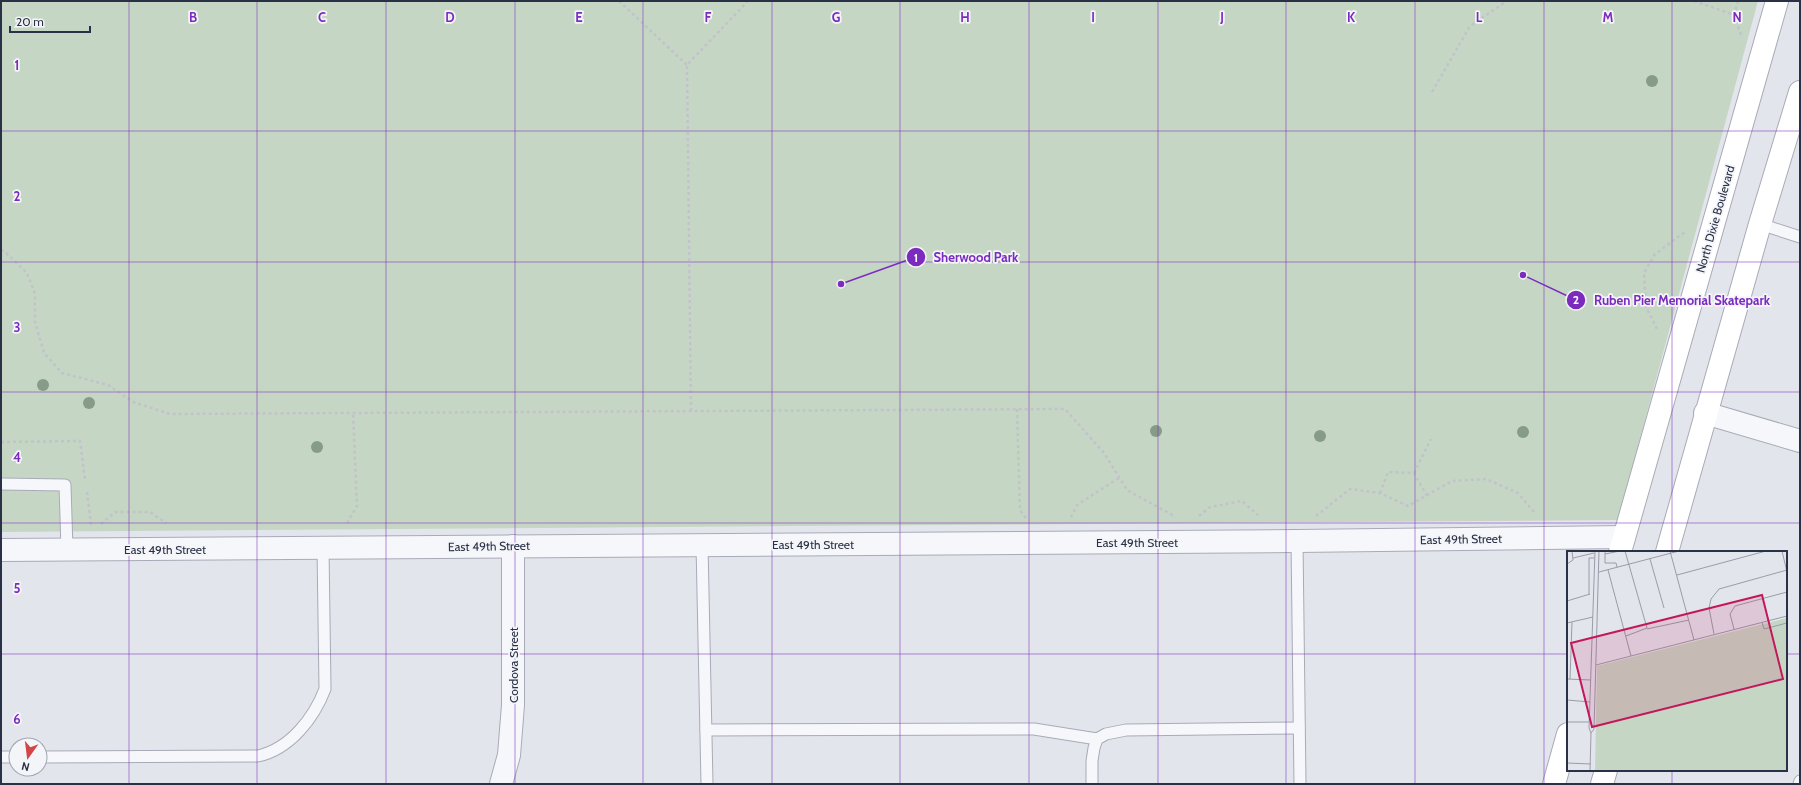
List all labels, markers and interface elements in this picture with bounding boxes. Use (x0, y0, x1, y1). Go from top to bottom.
scale bar (10, 8, 90, 34)
text: B (189, 9, 197, 25)
text: C (318, 9, 326, 25)
text: D (445, 9, 455, 25)
text: E (575, 9, 583, 25)
text: F (705, 9, 712, 25)
text: G (832, 9, 841, 25)
text: H (960, 9, 970, 25)
text: I (1091, 9, 1095, 25)
text: J (1219, 9, 1224, 25)
text: K (1347, 9, 1356, 25)
text: L (1476, 9, 1483, 25)
text: M (1603, 9, 1614, 25)
text: N (1732, 9, 1742, 25)
text: 20 m (16, 14, 44, 29)
text: 1 (15, 57, 19, 73)
street label: North Dixie Boulevard (1692, 164, 1738, 274)
text: 2 (14, 188, 21, 204)
callout: Sherwood Park (906, 245, 1026, 270)
text: Sherwood Park (934, 249, 1019, 265)
text: 1 (914, 250, 918, 265)
callout: Ruben Pier Memorial Skatepark (1566, 288, 1778, 313)
text: 2 (1573, 292, 1579, 307)
text: Ruben Pier Memorial Skatepark (1594, 292, 1771, 308)
text: 3 (13, 319, 21, 335)
text: 4 (13, 449, 21, 465)
street label: East 49th Street (1420, 531, 1502, 547)
street label: East 49th Street (1096, 535, 1178, 550)
street label: East 49th Street (772, 537, 854, 552)
street label: East 49th Street (448, 538, 530, 554)
street label: East 49th Street (124, 542, 206, 557)
inset map (1567, 551, 1787, 771)
text: 5 (14, 580, 21, 596)
street label: Cordova Street (506, 627, 521, 703)
text: 6 (13, 711, 21, 727)
north arrow (8, 737, 48, 777)
text: N (20, 759, 31, 774)

